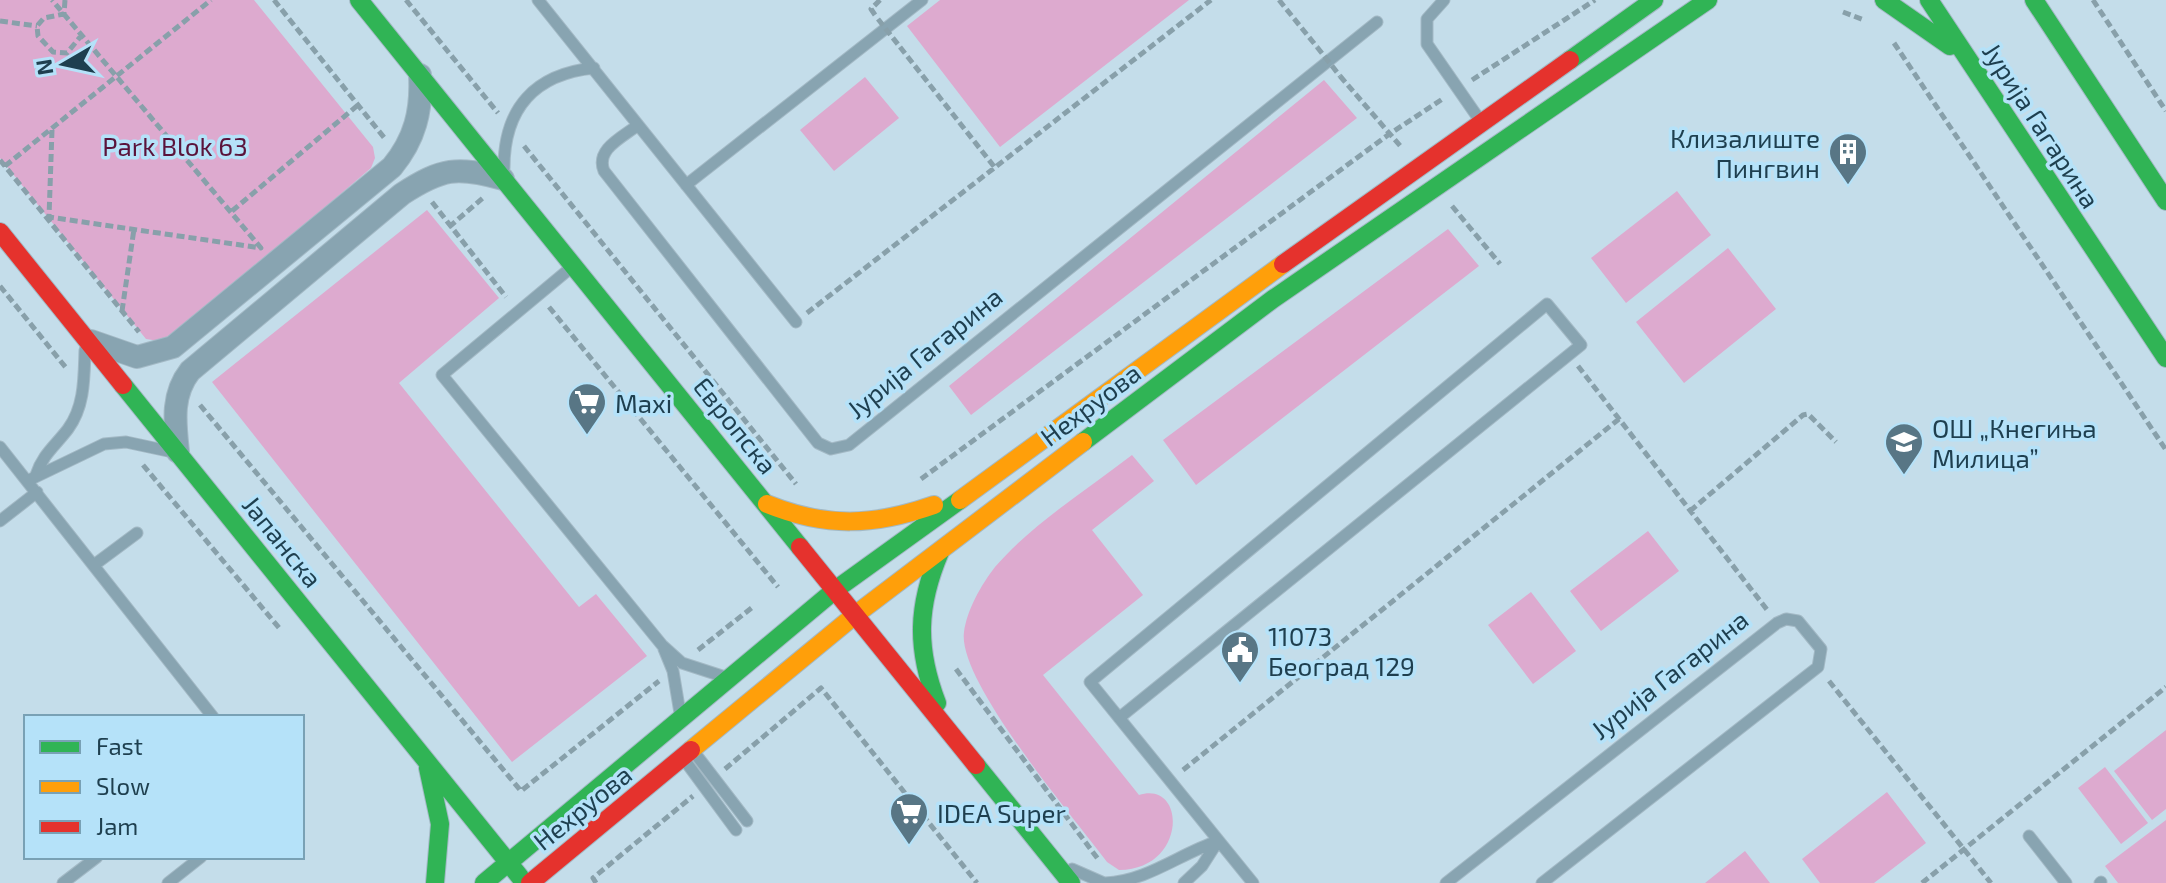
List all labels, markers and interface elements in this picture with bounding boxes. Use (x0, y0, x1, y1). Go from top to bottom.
north arrow (24, 24, 104, 104)
street label: Јурија Гагарина (1976, 37, 2107, 214)
text: N (29, 57, 57, 77)
place label: Клизалиште Пингвин (1670, 122, 1820, 183)
park label: Park Blok 63 (102, 130, 248, 161)
building icon: Клизалиште Пингвин (1827, 131, 1869, 186)
street label: Јурија Гагарина (840, 280, 1009, 425)
street label: Нехруова (1034, 356, 1147, 452)
street label: Европска (688, 371, 784, 479)
supermarket icon: Maxi (566, 381, 608, 436)
place label: Maxi (615, 387, 672, 418)
place label: ОШ „Кнегиња Милица” (1932, 412, 2097, 473)
school or university icon: ОШ „Кнегиња Милица” (1883, 421, 1925, 476)
street label: Јапанска (237, 489, 329, 593)
street label: Јурија Гагарина (1584, 603, 1754, 746)
place label: 11073 Београд 129 (1268, 620, 1415, 681)
public building icon: 11073 Београд 129 (1219, 629, 1261, 684)
legend (24, 715, 304, 859)
text: Fast (96, 731, 143, 760)
street label: Нехруова (527, 758, 638, 857)
text: Slow (96, 771, 150, 800)
supermarket icon: IDEA Super (888, 791, 930, 846)
place label: IDEA Super (937, 797, 1066, 828)
text: Jam (96, 811, 138, 840)

